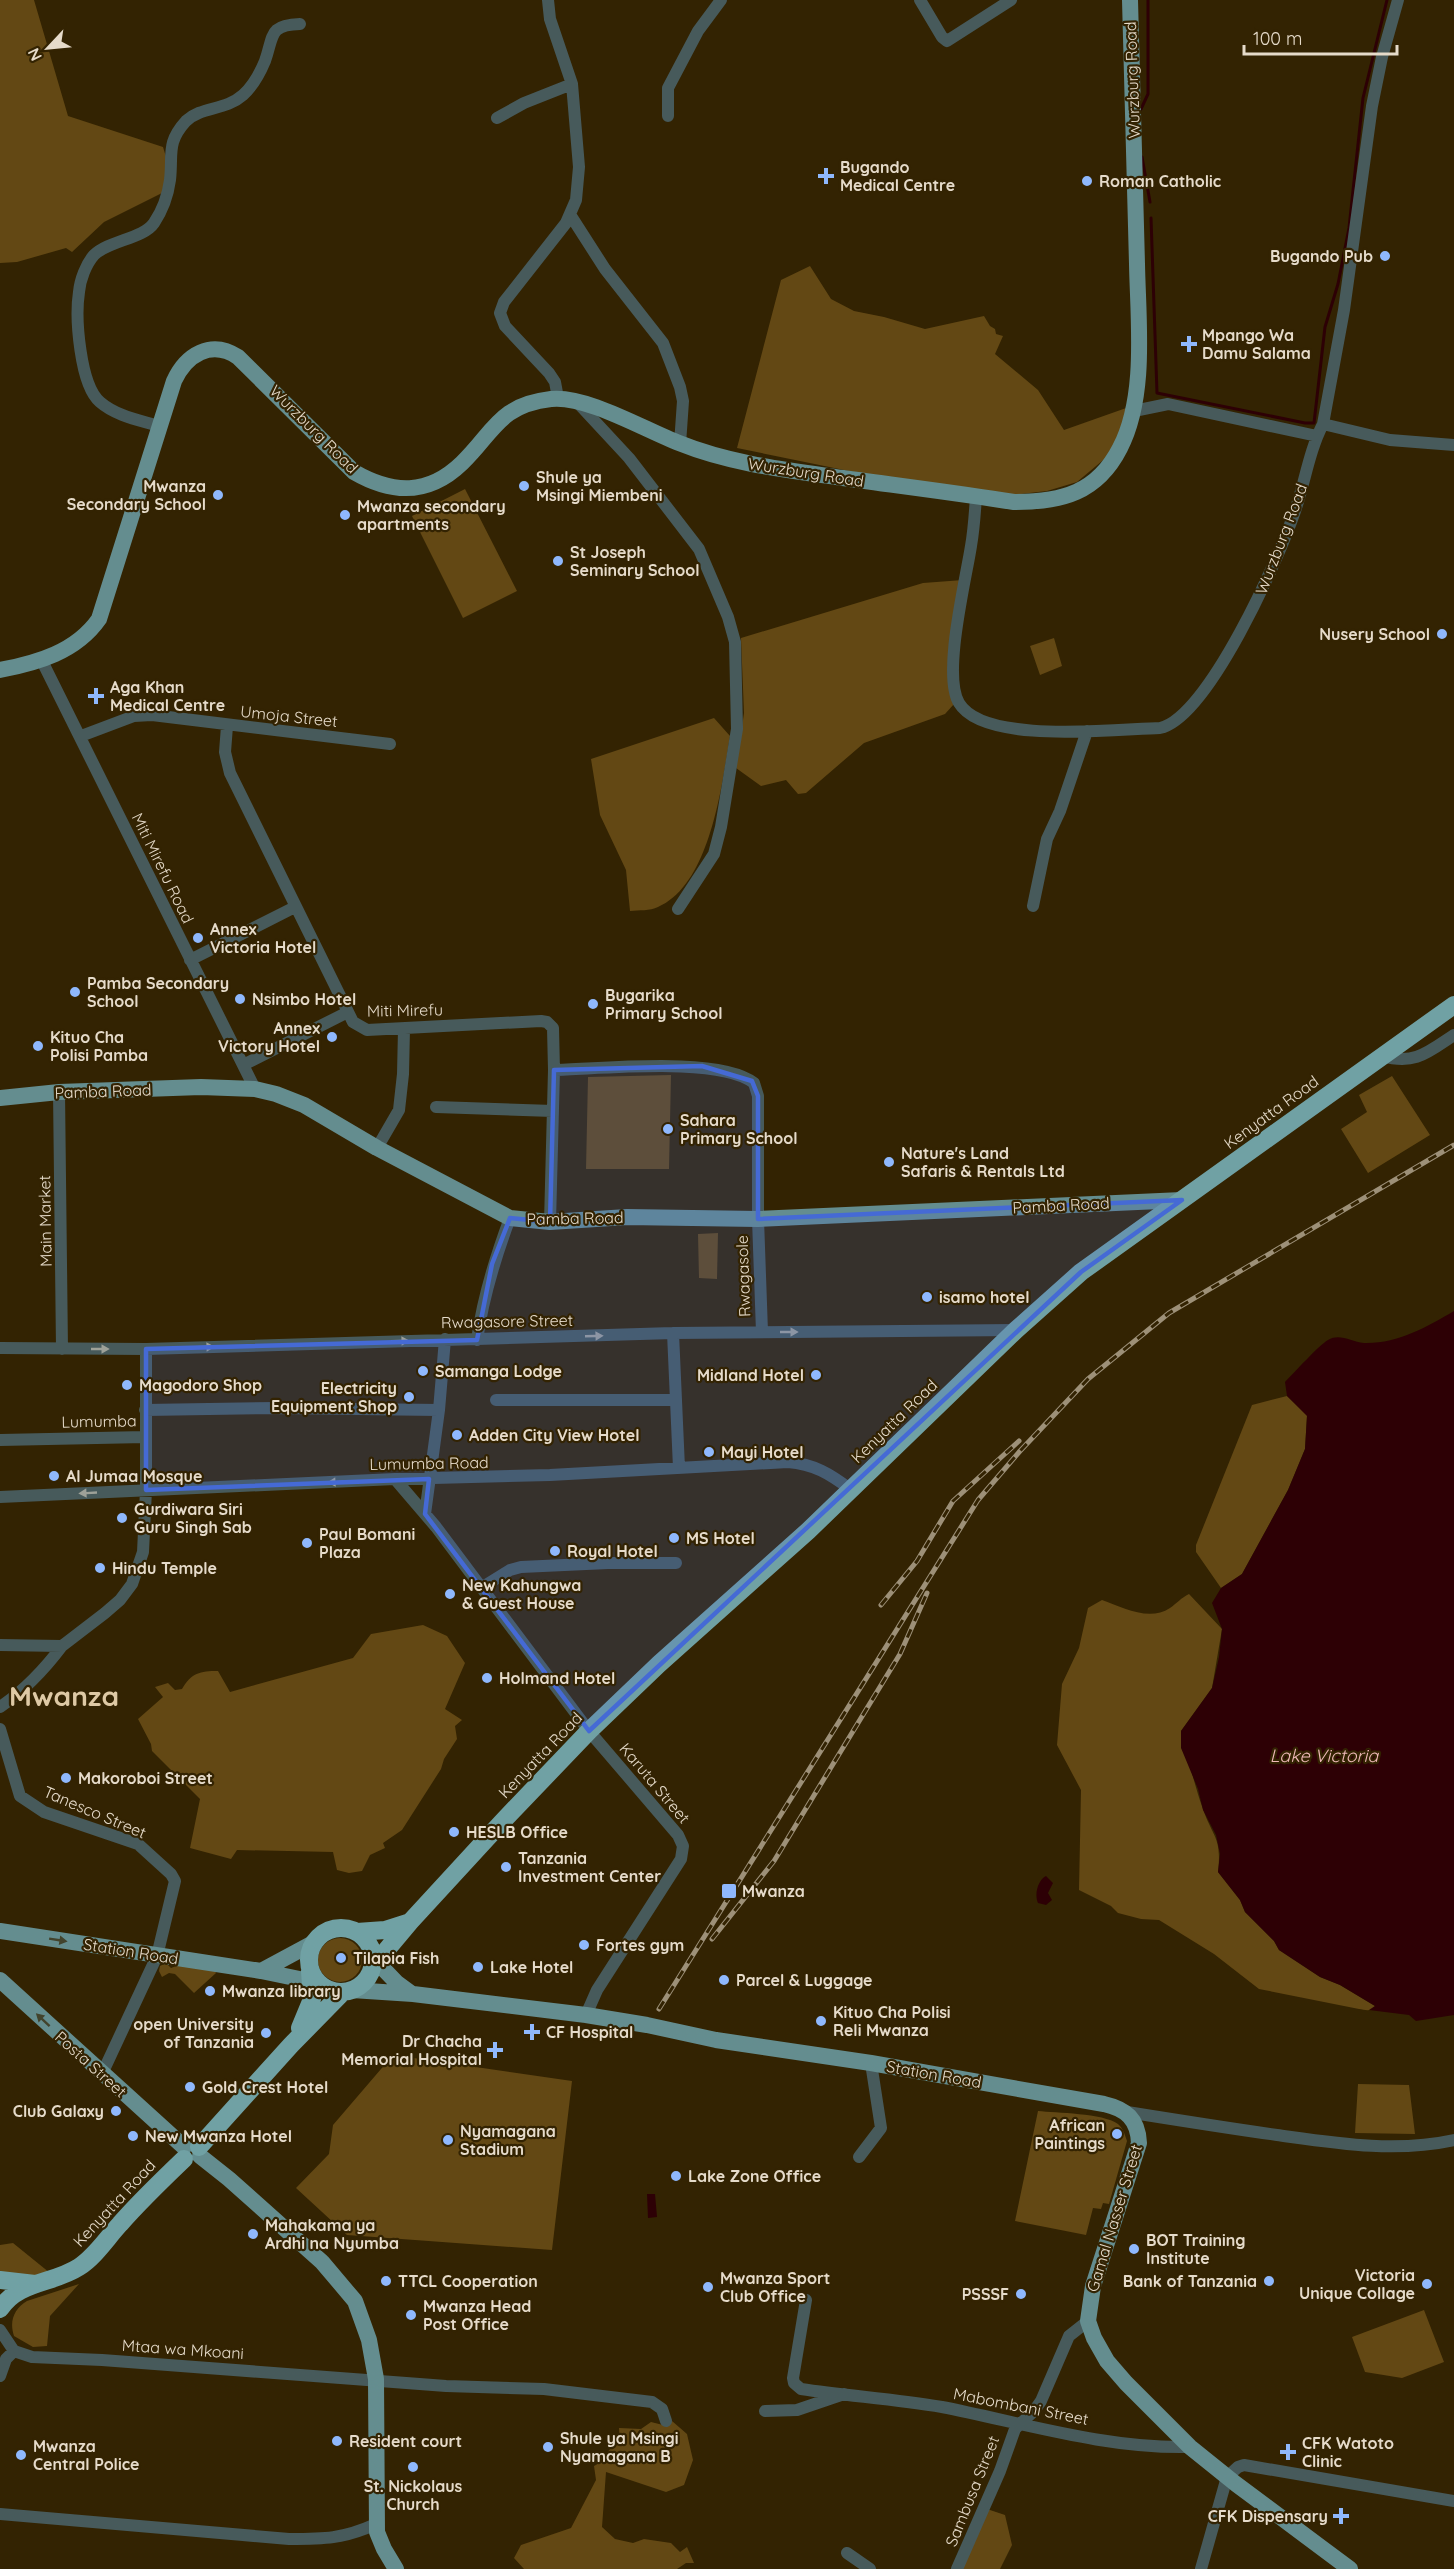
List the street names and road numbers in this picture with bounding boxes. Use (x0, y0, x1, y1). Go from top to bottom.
street label: Wurzburg Road (1120, 21, 1144, 139)
street label: Wurzburg Road (266, 381, 362, 477)
street label: Wurzburg Road (747, 453, 865, 491)
street label: Wurzburg Road (1251, 481, 1311, 597)
street label: Umoja Street (239, 701, 339, 731)
street label: Miti Mirefu Road (128, 810, 198, 926)
street label: Miti Mirefu (367, 999, 443, 1021)
street label: Kenyatta Road (1220, 1071, 1322, 1153)
street label: Pamba Road (54, 1079, 152, 1103)
street label: Main Market (34, 1175, 56, 1267)
street label: Pamba Road (1012, 1192, 1110, 1218)
street label: Pamba Road (526, 1207, 624, 1229)
street label: Rwagasole (732, 1235, 754, 1317)
street label: Rwagasore Street (441, 1310, 573, 1332)
street label: Kenyatta Road (847, 1375, 941, 1467)
street label: Lumumba (61, 1410, 137, 1432)
street label: Lumumba Road (369, 1452, 489, 1474)
street label: Kenyatta Road (494, 1708, 586, 1802)
street label: Karuta Street (616, 1739, 694, 1827)
street label: Tanesco Street (41, 1781, 149, 1843)
street label: Station Road (82, 1934, 180, 1968)
street label: Posta Street (51, 2027, 131, 2101)
street label: Station Road (885, 2056, 983, 2092)
street label: Gamal Nasser Street (1082, 2142, 1146, 2294)
street label: Kenyatta Road (68, 2155, 160, 2251)
street label: Mtaa wa Mkoani (121, 2335, 245, 2363)
street label: Mabombani Street (952, 2383, 1090, 2429)
street label: Sambusa Street (941, 2433, 1003, 2549)

